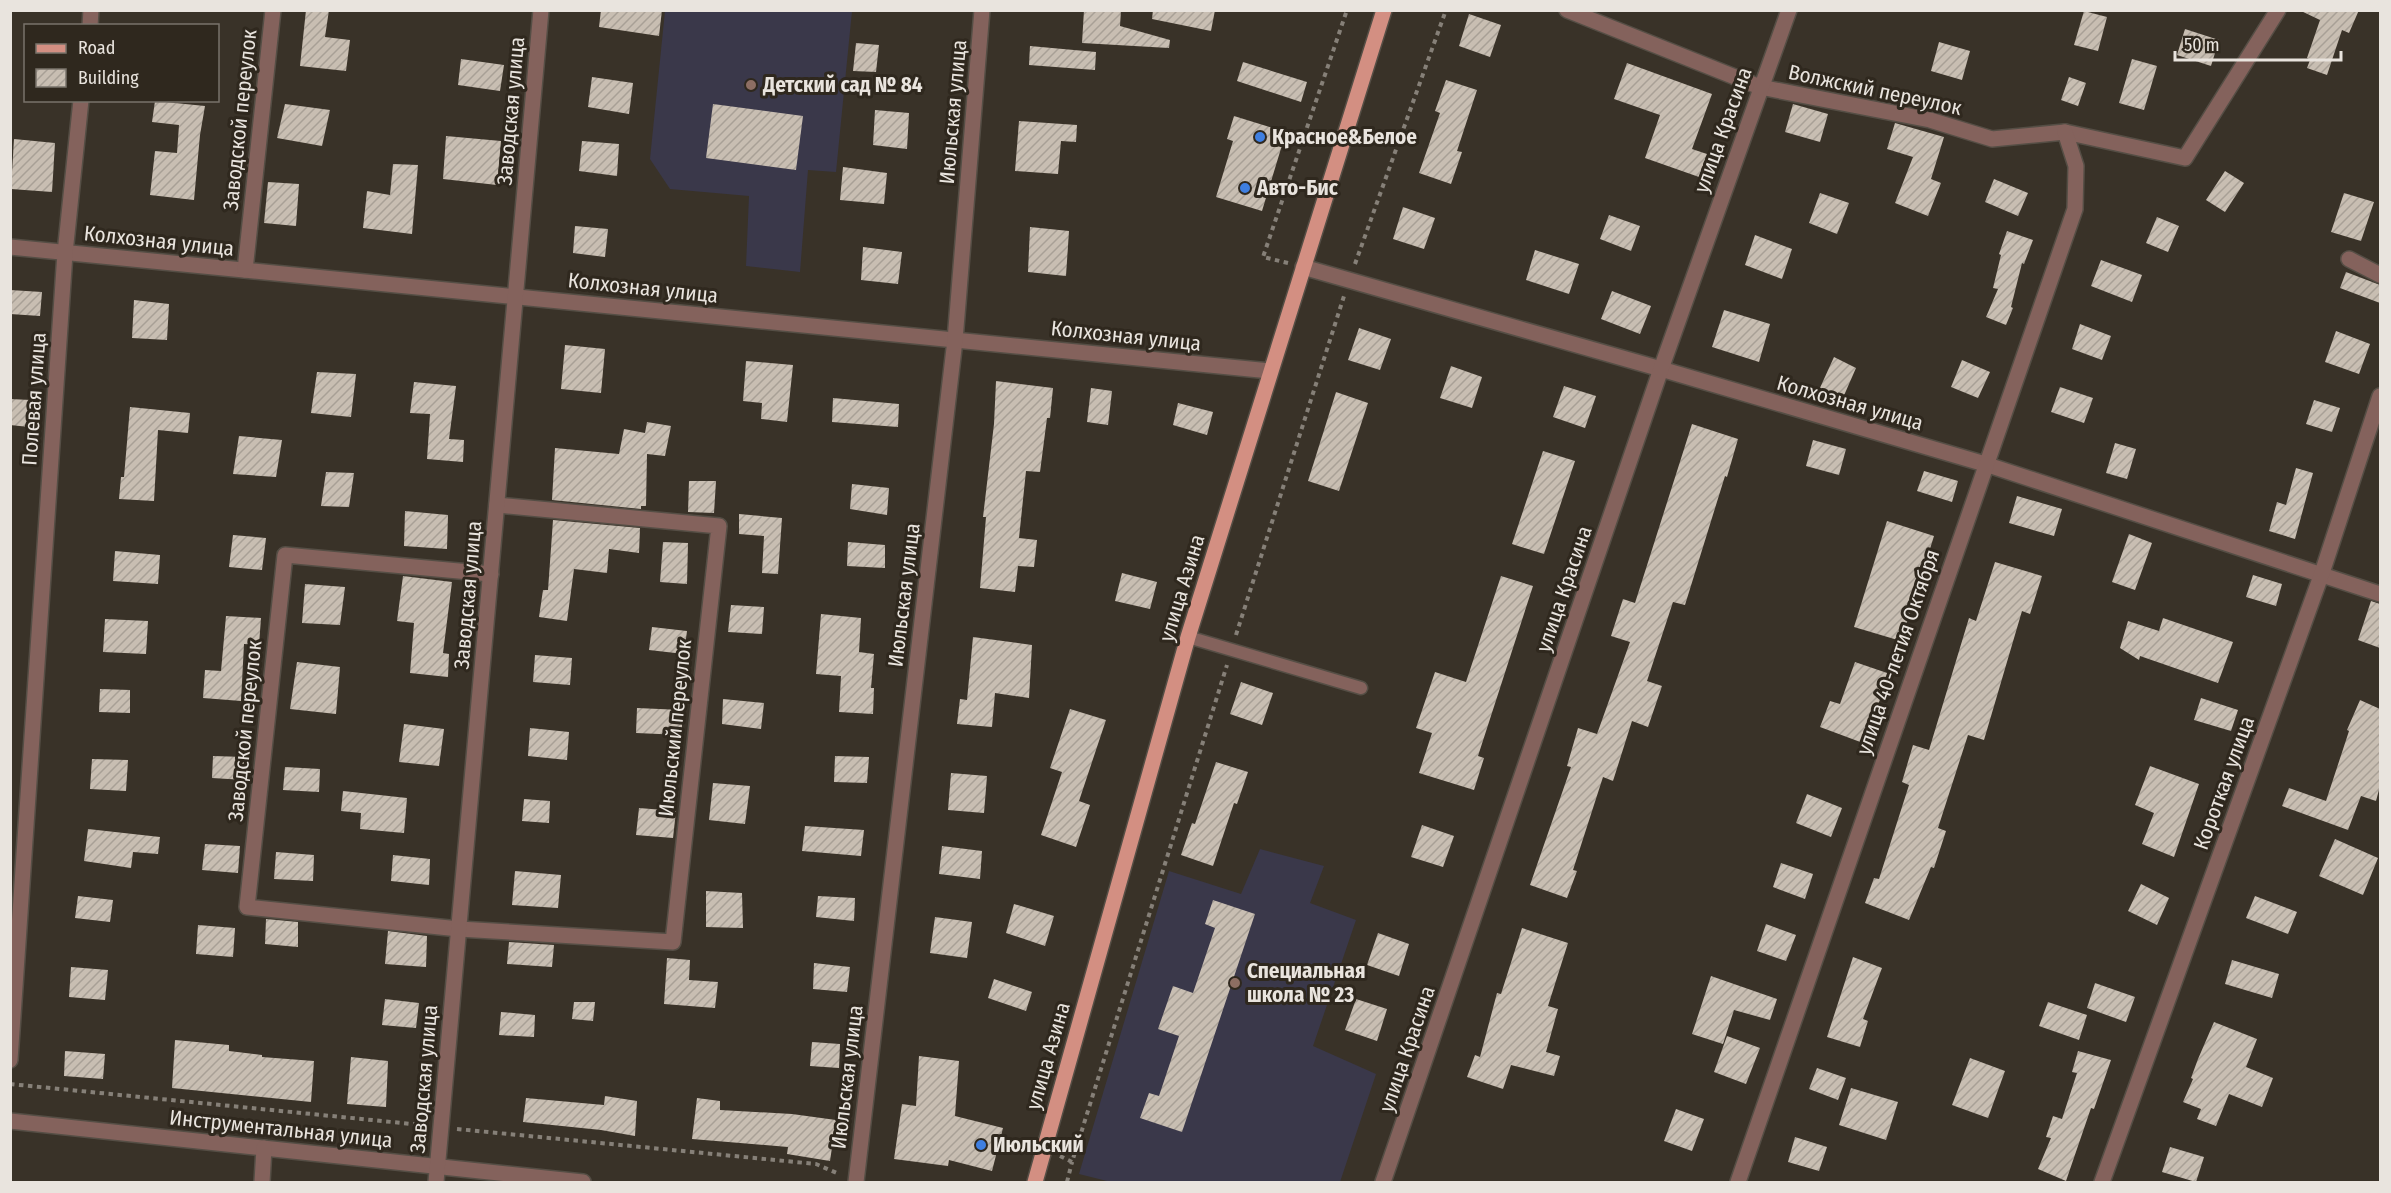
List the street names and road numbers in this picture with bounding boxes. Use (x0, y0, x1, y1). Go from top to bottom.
street label: Заводской переулок (218, 28, 262, 212)
street label: Заводская улица (492, 36, 530, 186)
street label: Июльская улица (934, 39, 972, 185)
street label: Волжский переулок (1786, 59, 1964, 121)
street label: улица Красина (1688, 64, 1758, 196)
street label: Колхозная улица (83, 220, 235, 262)
street label: Колхозная улица (567, 267, 719, 309)
street label: Колхозная улица (1050, 315, 1202, 357)
street label: Полевая улица (16, 332, 52, 466)
street label: Колхозная улица (1774, 370, 1926, 436)
street label: Заводская улица (449, 520, 487, 670)
street label: Июльская улица (882, 522, 926, 668)
street label: улица Красина (1530, 522, 1598, 656)
street label: улица Азина (1153, 531, 1211, 645)
street label: улица 40-летия Октября (1851, 546, 1945, 758)
street label: Июльский переулок (653, 638, 697, 818)
street label: Заводской переулок (223, 639, 267, 823)
street label: Короткая улица (2188, 713, 2260, 853)
street label: улица Красина (1373, 982, 1441, 1116)
street label: улица Азина (1020, 999, 1076, 1113)
street label: Заводская улица (405, 1004, 443, 1154)
street label: Июльская улица (825, 1004, 869, 1150)
street label: Инструментальная улица (168, 1104, 394, 1154)

